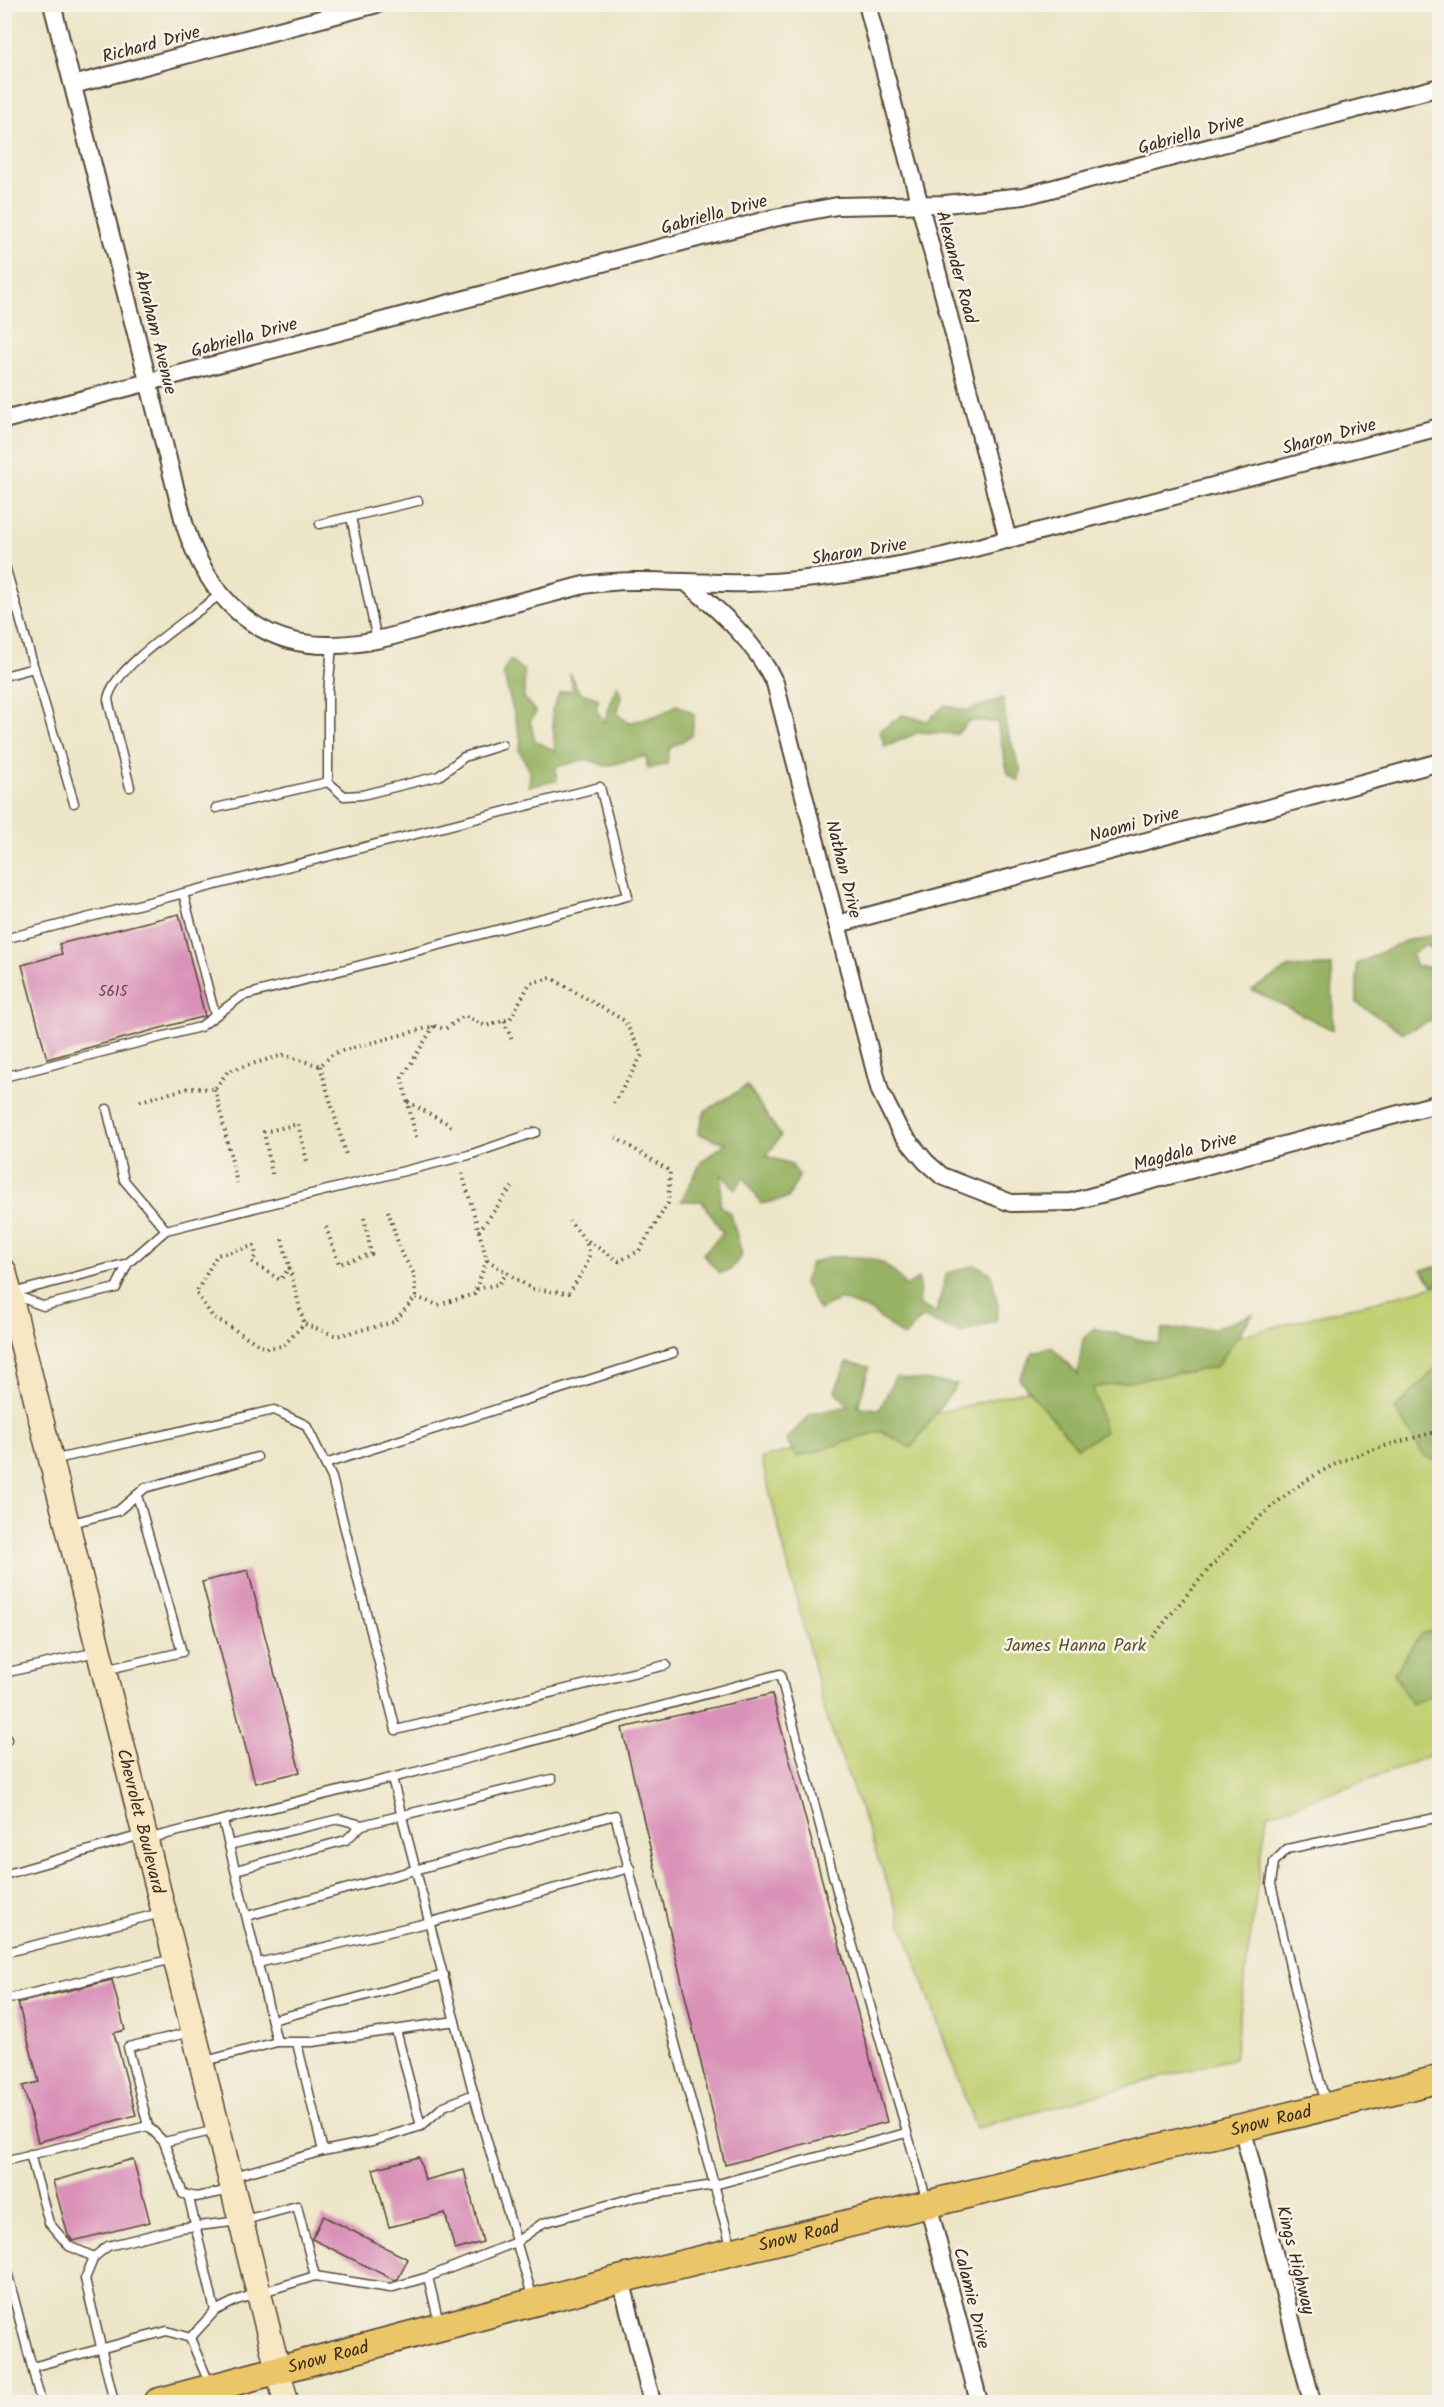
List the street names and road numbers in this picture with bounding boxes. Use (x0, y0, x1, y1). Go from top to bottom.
street label: Richard Drive (99, 18, 204, 72)
street label: Gabriella Drive (1135, 107, 1248, 164)
street label: Gabriella Drive (658, 187, 771, 244)
street label: Alexander Road (927, 208, 985, 328)
street label: Abraham Avenue (125, 267, 184, 398)
street label: Gabriella Drive (188, 310, 301, 367)
street label: Sharon Drive (1279, 411, 1380, 464)
street label: Sharon Drive (809, 531, 909, 574)
street label: Naomi Drive (1086, 800, 1183, 851)
street label: Nathan Drive (816, 817, 869, 921)
street label: Magdala Drive (1130, 1125, 1240, 1180)
street label: Chevrolet Boulevard (108, 1746, 172, 1898)
street label: Snow Road (1228, 2098, 1316, 2146)
street label: Kings Highway (1267, 2203, 1322, 2318)
street label: Snow Road (755, 2213, 844, 2261)
street label: Calamie Drive (944, 2245, 997, 2352)
street label: Snow Road (285, 2333, 373, 2383)

